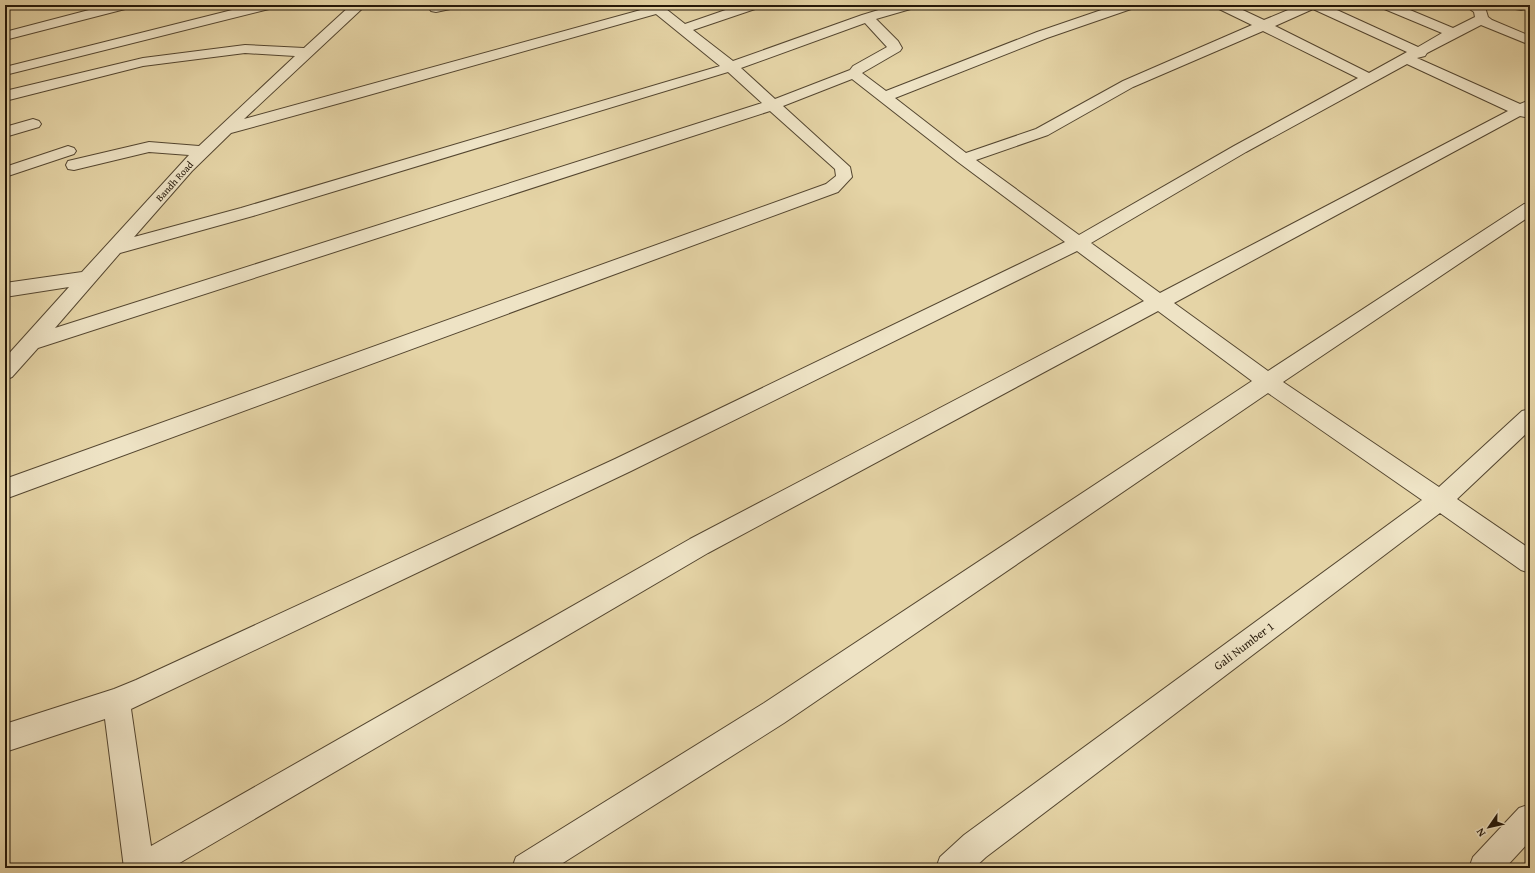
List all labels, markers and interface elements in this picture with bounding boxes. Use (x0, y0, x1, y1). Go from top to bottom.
street label: Bandh Road (152, 157, 197, 205)
street label: Gali Number 1 (1210, 617, 1278, 674)
north arrow (1469, 807, 1509, 847)
text: N (1472, 825, 1489, 840)

